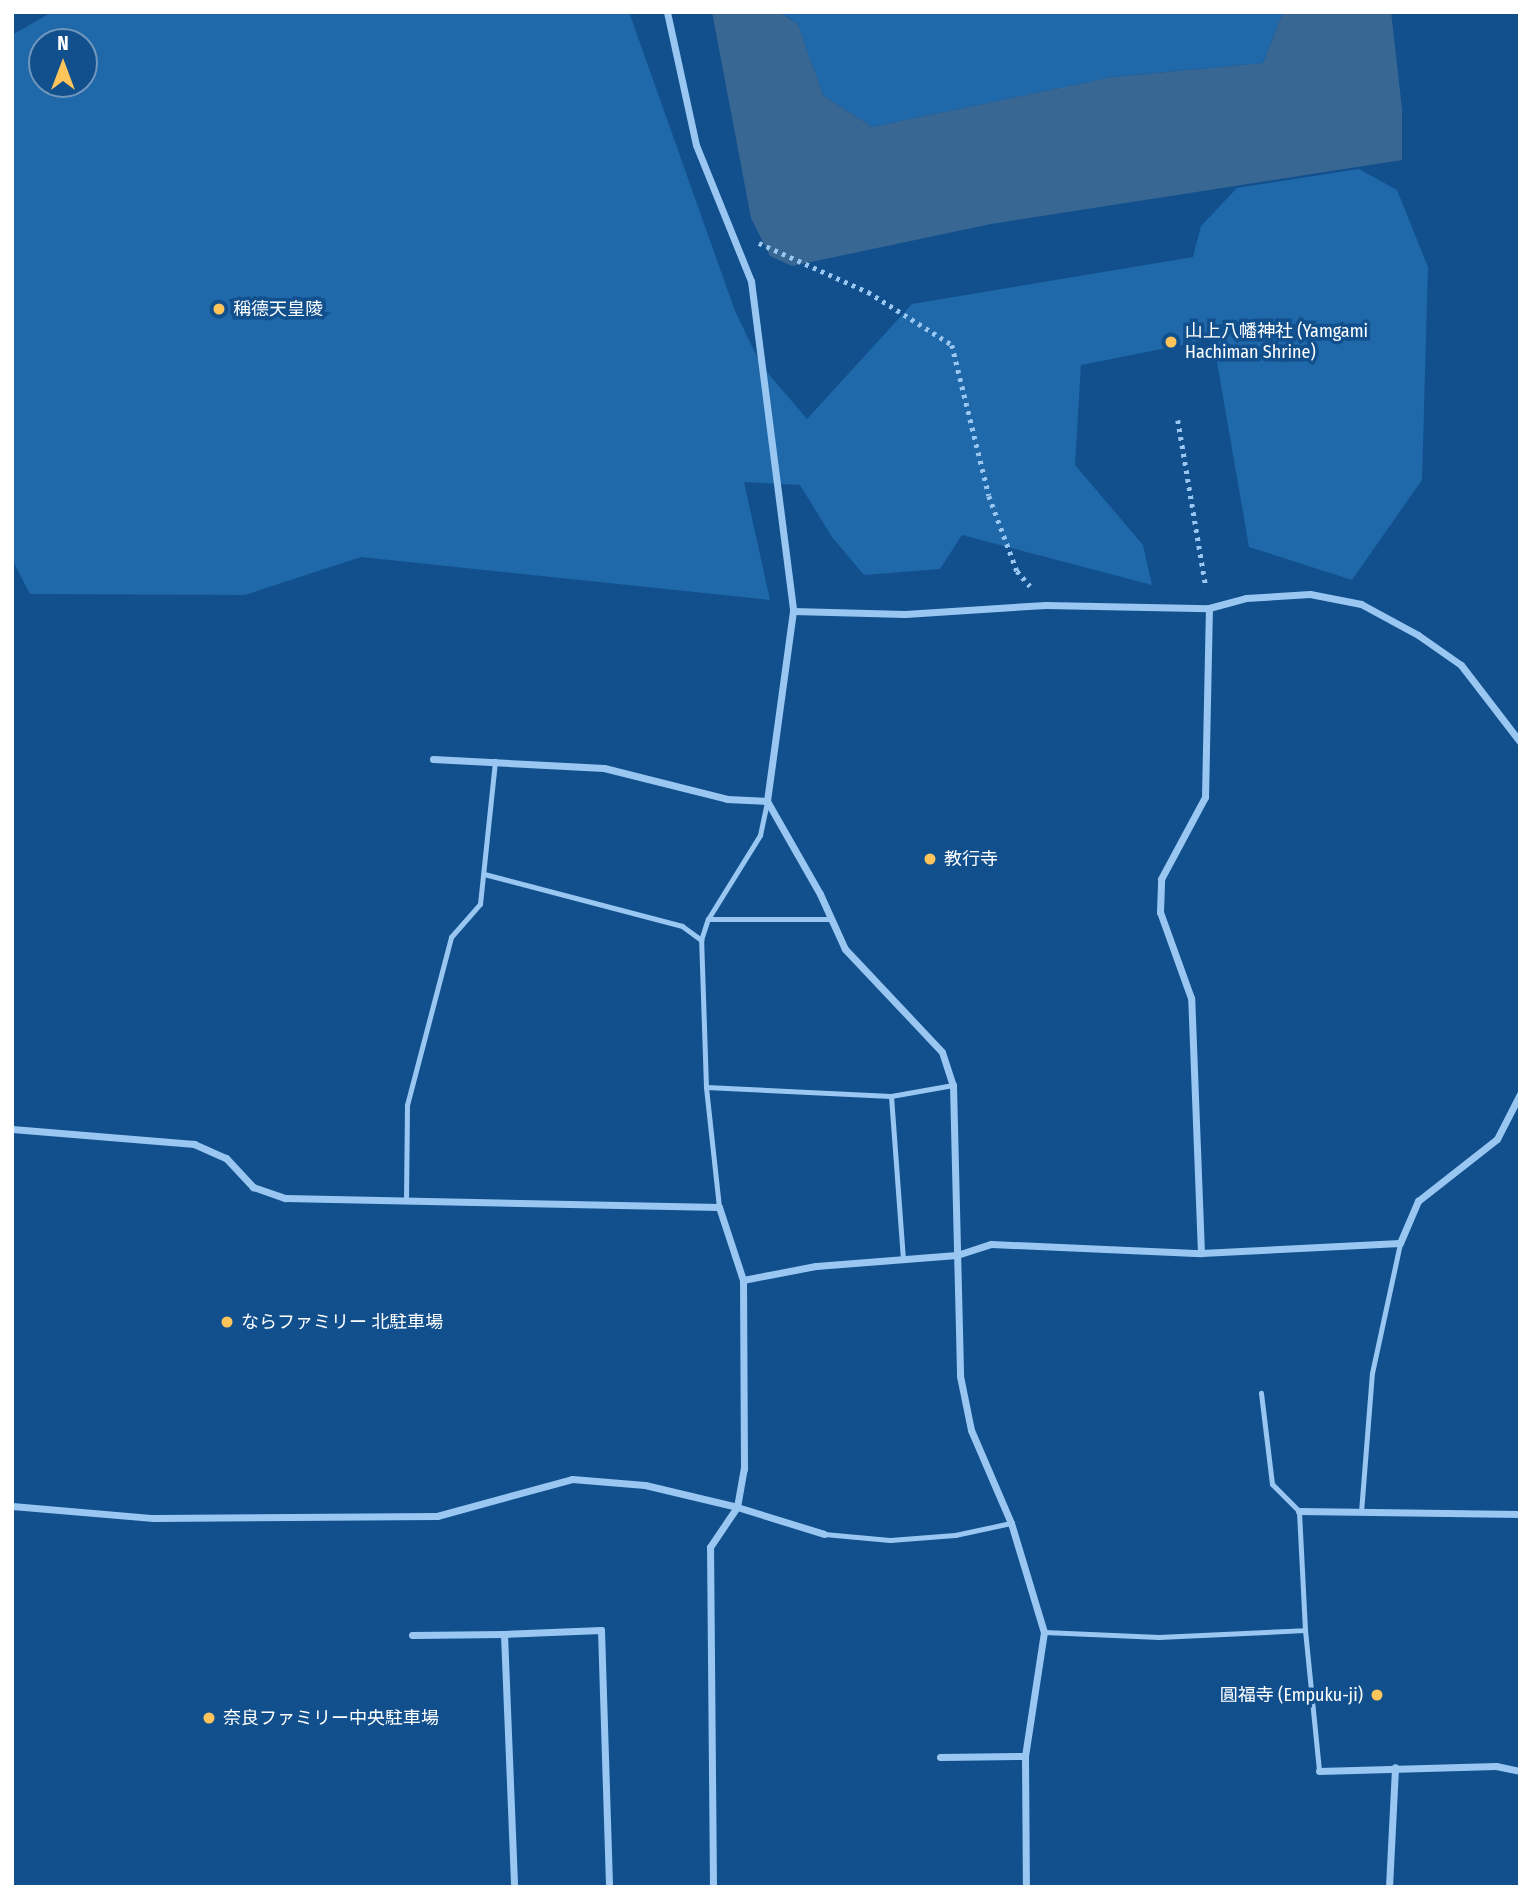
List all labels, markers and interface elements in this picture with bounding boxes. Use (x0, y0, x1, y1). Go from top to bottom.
north arrow (28, 28, 98, 98)
text: N (57, 32, 69, 55)
place label: 稱德天皇陵 (233, 298, 323, 320)
marker: 稱德天皇陵 (211, 301, 227, 317)
place label: 山上八幡神社 (Yamgami Hachiman Shrine) (1185, 321, 1368, 364)
marker: 山上八幡神社 (Yamgami Hachiman Shrine) (1163, 334, 1179, 350)
place label: 教行寺 (944, 848, 998, 870)
marker: 教行寺 (922, 851, 938, 867)
place label: ならファミリー 北駐車場 (241, 1311, 443, 1333)
marker: ならファミリー 北駐車場 (219, 1314, 235, 1330)
place label: 圓福寺 (Empuku-ji) (1220, 1684, 1363, 1706)
marker: 圓福寺 (Empuku-ji) (1369, 1687, 1385, 1703)
place label: 奈良ファミリー中央駐車場 (223, 1707, 439, 1729)
marker: 奈良ファミリー中央駐車場 (201, 1710, 217, 1726)

